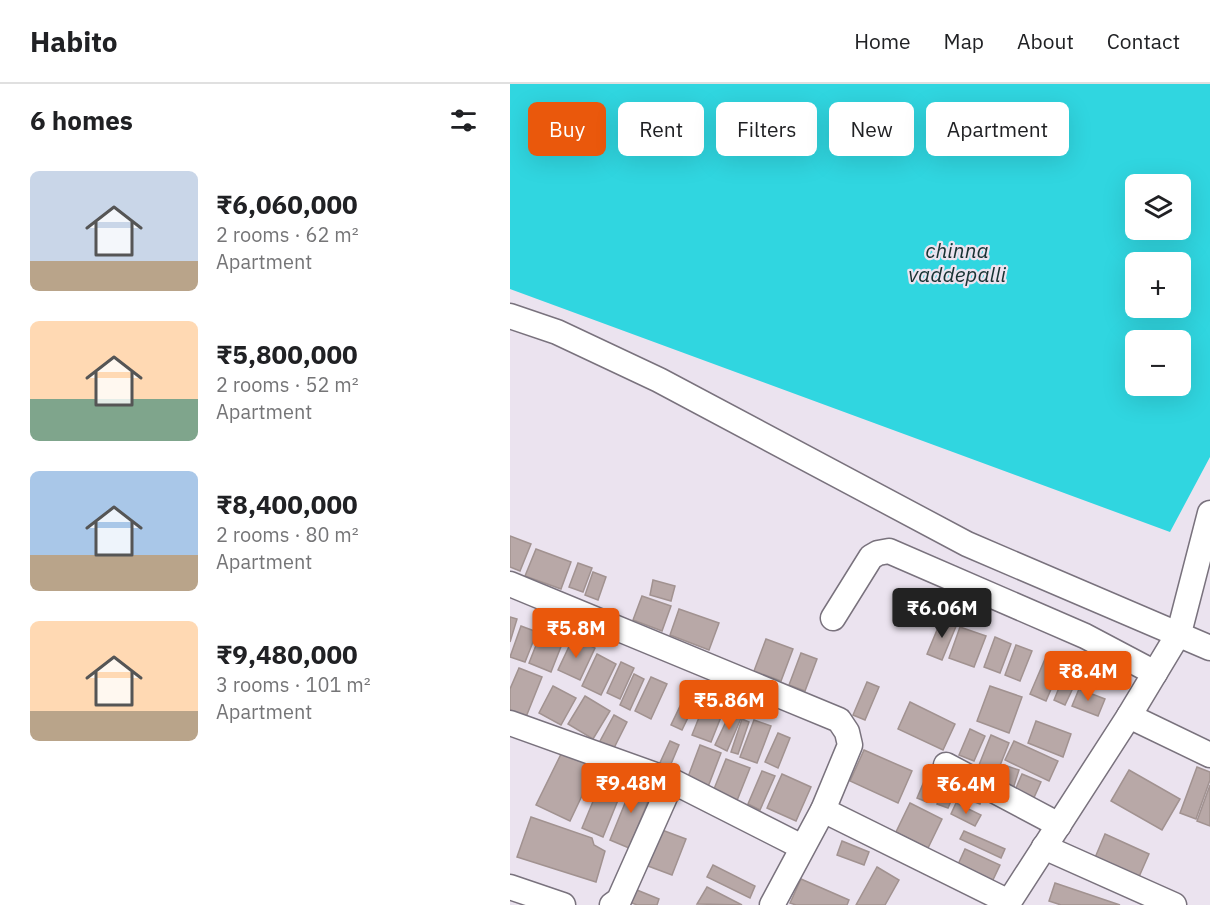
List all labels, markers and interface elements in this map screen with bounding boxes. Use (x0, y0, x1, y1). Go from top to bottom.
text: Habito (30, 23, 118, 60)
text: Home (854, 27, 911, 55)
text: Map (944, 27, 984, 55)
text: About (1017, 27, 1074, 55)
text: Contact (1107, 27, 1180, 55)
chip: Buy (528, 102, 606, 156)
chip: Rent (618, 102, 704, 156)
chip: Filters (716, 102, 817, 156)
chip: New (829, 102, 914, 156)
chip: Apartment (926, 102, 1069, 156)
text: 6 homes (30, 103, 133, 137)
icon: filters (447, 104, 480, 137)
map controls (1125, 174, 1191, 396)
button: layers (1125, 174, 1191, 240)
text: ₹6,060,000 (216, 187, 358, 221)
icon: home (78, 195, 150, 267)
text: 2 rooms · 62 m² (216, 221, 359, 248)
water label: chinna vaddepalli (908, 236, 1007, 288)
text: Apartment (216, 248, 312, 275)
button: + (1125, 252, 1191, 318)
button: − (1125, 330, 1191, 396)
text: ₹5,800,000 (216, 337, 358, 371)
icon: home (78, 345, 150, 417)
text: 2 rooms · 52 m² (216, 371, 359, 398)
text: Apartment (216, 398, 312, 425)
text: ₹8,400,000 (216, 487, 358, 521)
icon: home (78, 495, 150, 567)
text: 2 rooms · 80 m² (216, 521, 359, 548)
text: Apartment (216, 548, 312, 575)
pin: ₹6.06M (893, 588, 991, 639)
text: ₹6.06M (906, 594, 978, 621)
pin: ₹5.8M (534, 608, 618, 659)
text: ₹5.8M (546, 614, 606, 641)
text: ₹9,480,000 (216, 637, 358, 671)
icon: home (78, 645, 150, 717)
pin: ₹8.4M (1046, 651, 1130, 702)
text: ₹8.4M (1058, 657, 1118, 684)
text: 3 rooms · 101 m² (216, 671, 371, 698)
pin: ₹5.86M (680, 680, 778, 731)
text: ₹5.86M (693, 686, 765, 713)
text: Apartment (216, 698, 312, 725)
pin: ₹9.48M (582, 763, 680, 814)
pin: ₹6.4M (924, 764, 1008, 815)
text: ₹9.48M (595, 769, 667, 796)
text: ₹6.4M (936, 770, 996, 797)

